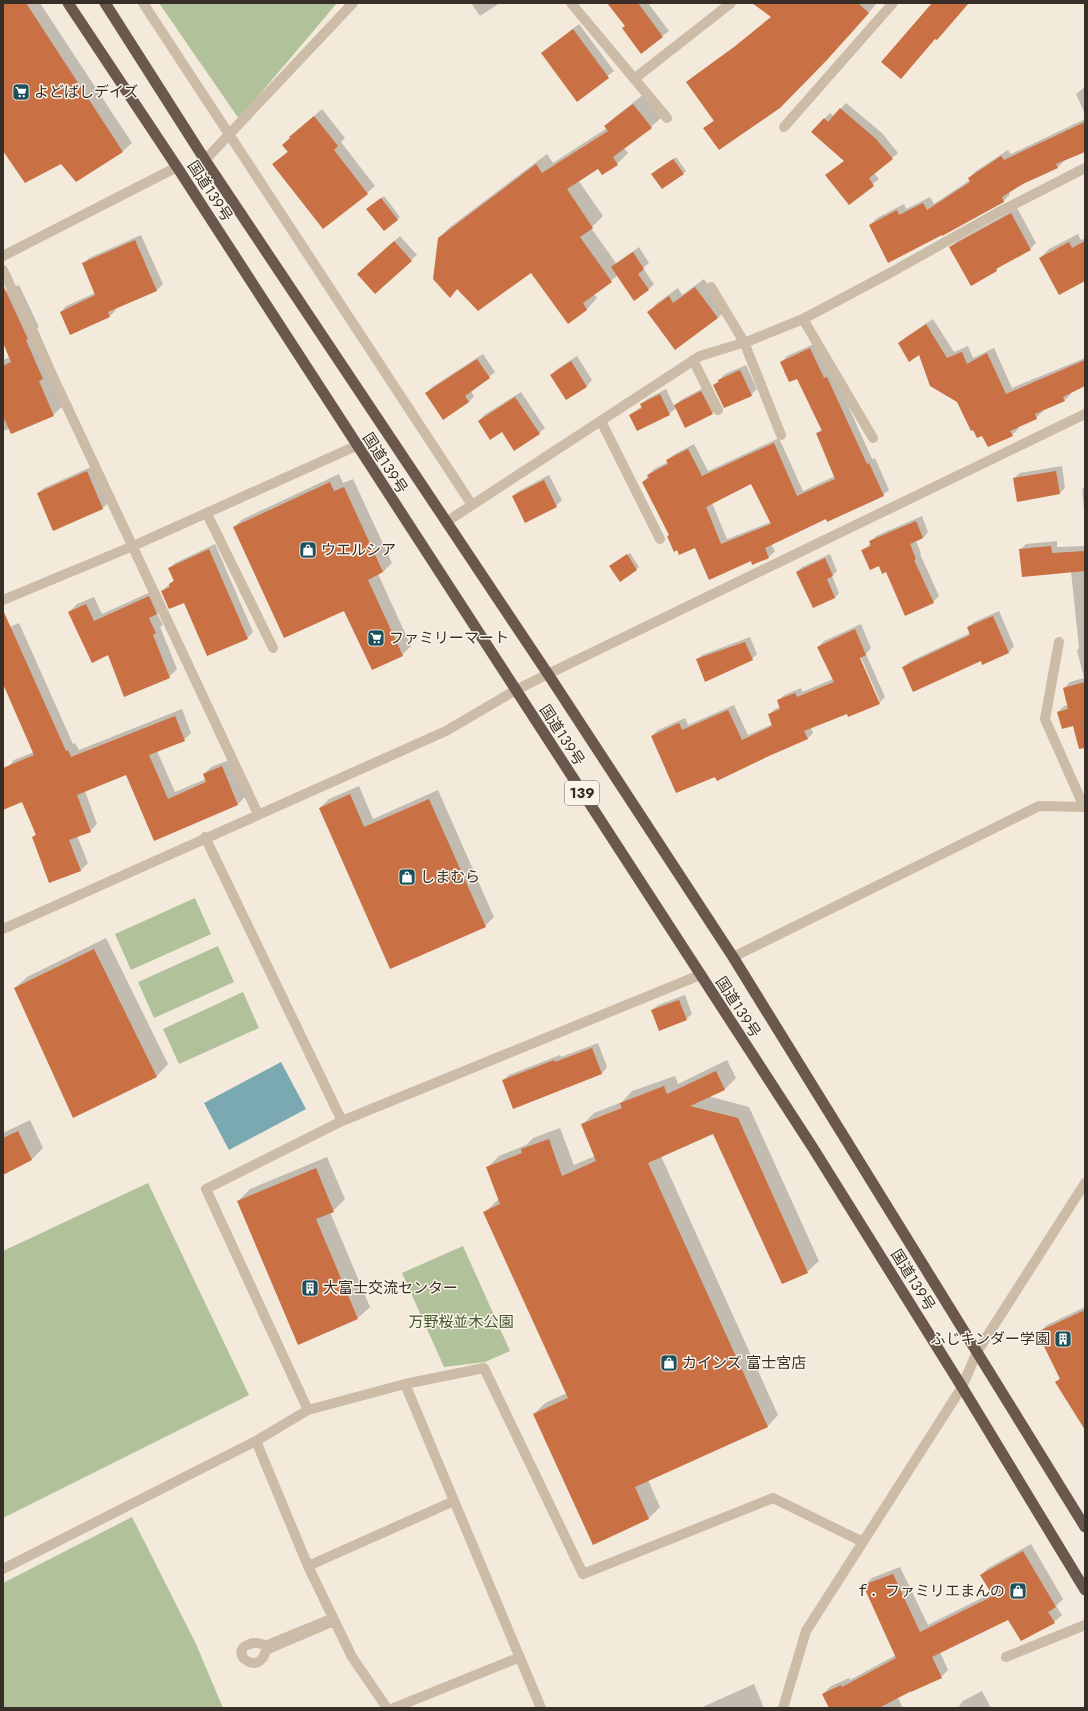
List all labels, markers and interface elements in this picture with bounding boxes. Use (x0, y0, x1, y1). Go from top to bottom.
place label: よどばしデイズ (34, 81, 139, 103)
supermarket icon: よどばしデイズ (11, 82, 31, 102)
street label: 国道139号 (182, 156, 238, 226)
street label: 国道139号 (357, 428, 413, 498)
place label: ウエルシア (321, 539, 396, 561)
shop icon: ウエルシア (298, 540, 318, 560)
place label: ファミリーマート (389, 627, 509, 649)
supermarket icon: ファミリーマート (366, 628, 386, 648)
street label: 国道139号 (534, 700, 590, 770)
road number: 139 (565, 781, 599, 805)
place label: しまむら (420, 866, 480, 888)
shop icon: しまむら (397, 867, 417, 887)
street label: 国道139号 (710, 972, 766, 1042)
street label: 国道139号 (885, 1245, 941, 1315)
place label: 大富士交流センター (323, 1277, 458, 1299)
building icon: 大富士交流センター (300, 1278, 320, 1298)
park label: 万野桜並木公園 (408, 1311, 514, 1333)
place label: ふじキンダー学園 (930, 1328, 1050, 1350)
building icon: ふじキンダー学園 (1053, 1329, 1073, 1349)
place label: カインズ 富士宮店 (682, 1352, 806, 1374)
shop icon: カインズ 富士宮店 (659, 1353, 679, 1373)
place label: ｆ．ファミリエまんの (855, 1580, 1005, 1602)
shop icon: ｆ．ファミリエまんの (1008, 1581, 1028, 1601)

